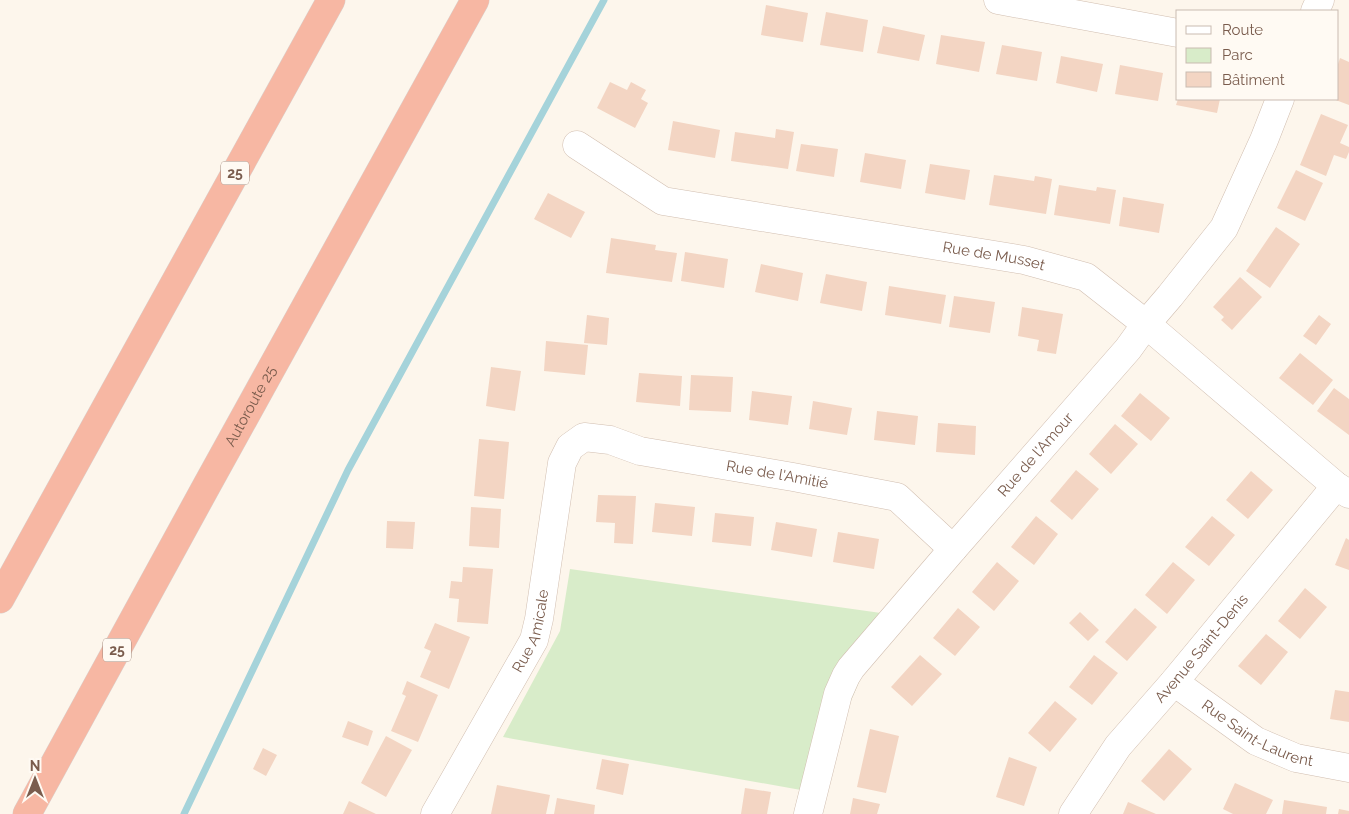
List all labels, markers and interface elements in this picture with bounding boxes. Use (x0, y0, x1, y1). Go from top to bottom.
legend (1176, 10, 1339, 100)
text: Route (1222, 21, 1263, 39)
text: Parc (1222, 46, 1253, 64)
text: Bâtiment (1222, 71, 1285, 89)
road number: 25 (221, 162, 249, 184)
street label: Rue de Musset (941, 238, 1047, 274)
street label: Autoroute 25 (221, 363, 280, 450)
street label: Rue de l'Amour (994, 408, 1078, 500)
street label: Rue de l'Amitié (725, 457, 830, 493)
street label: Rue Amicale (508, 588, 552, 676)
street label: Avenue Saint-Denis (1151, 590, 1252, 706)
road number: 25 (103, 638, 131, 662)
street label: Rue Saint-Laurent (1198, 696, 1315, 770)
north arrow (10, 754, 60, 804)
text: N (30, 758, 40, 774)

